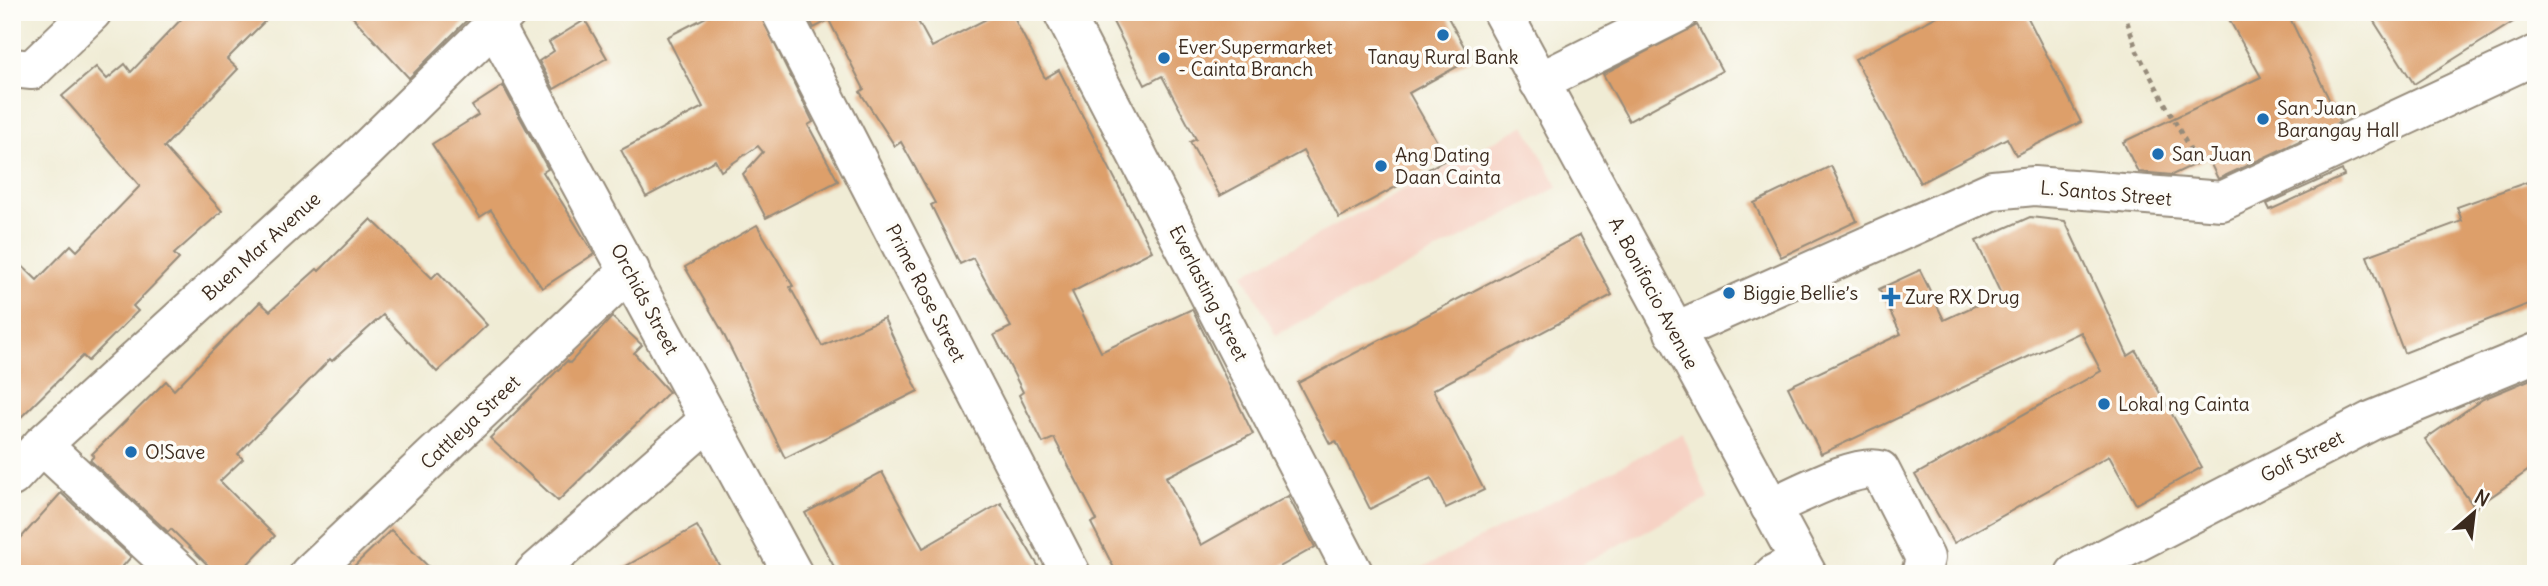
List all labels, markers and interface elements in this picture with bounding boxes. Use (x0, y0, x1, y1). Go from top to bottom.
marker: Tanay Rural Bank (1435, 27, 1451, 43)
place label: Ever Supermarket - Cainta Branch (1178, 35, 1333, 81)
place label: Tanay Rural Bank (1368, 45, 1519, 69)
marker: Ever Supermarket - Cainta Branch (1156, 50, 1172, 66)
place label: San Juan Barangay Hall (2277, 96, 2399, 142)
marker: San Juan Barangay Hall (2255, 111, 2271, 127)
place label: San Juan (2172, 142, 2251, 166)
place label: Ang Dating Daan Cainta (1395, 143, 1501, 189)
marker: San Juan (2150, 146, 2166, 162)
marker: Ang Dating Daan Cainta (1373, 158, 1389, 174)
street label: L. Santos Street (2039, 175, 2173, 211)
street label: Buen Mar Avenue (197, 186, 325, 306)
street label: A. Bonifacio Avenue (1604, 213, 1704, 373)
street label: Prime Rose Street (881, 220, 971, 366)
street label: Everlasting Street (1164, 221, 1254, 365)
street label: Orchids Street (606, 239, 684, 359)
place label: Biggie Bellie’s (1743, 281, 1858, 305)
marker: Biggie Bellie’s (1721, 285, 1737, 301)
place label: Zure RX Drug (1905, 285, 2020, 309)
marker: Zure RX Drug (1883, 289, 1899, 305)
street label: Cattleya Street (415, 370, 525, 474)
place label: Lokal ng Cainta (2118, 392, 2250, 416)
marker: Lokal ng Cainta (2096, 396, 2112, 412)
street label: Golf Street (2256, 425, 2348, 487)
place label: O!Save (145, 440, 205, 464)
marker: O!Save (123, 444, 139, 460)
north arrow (2440, 477, 2510, 548)
text: N (2471, 484, 2493, 512)

